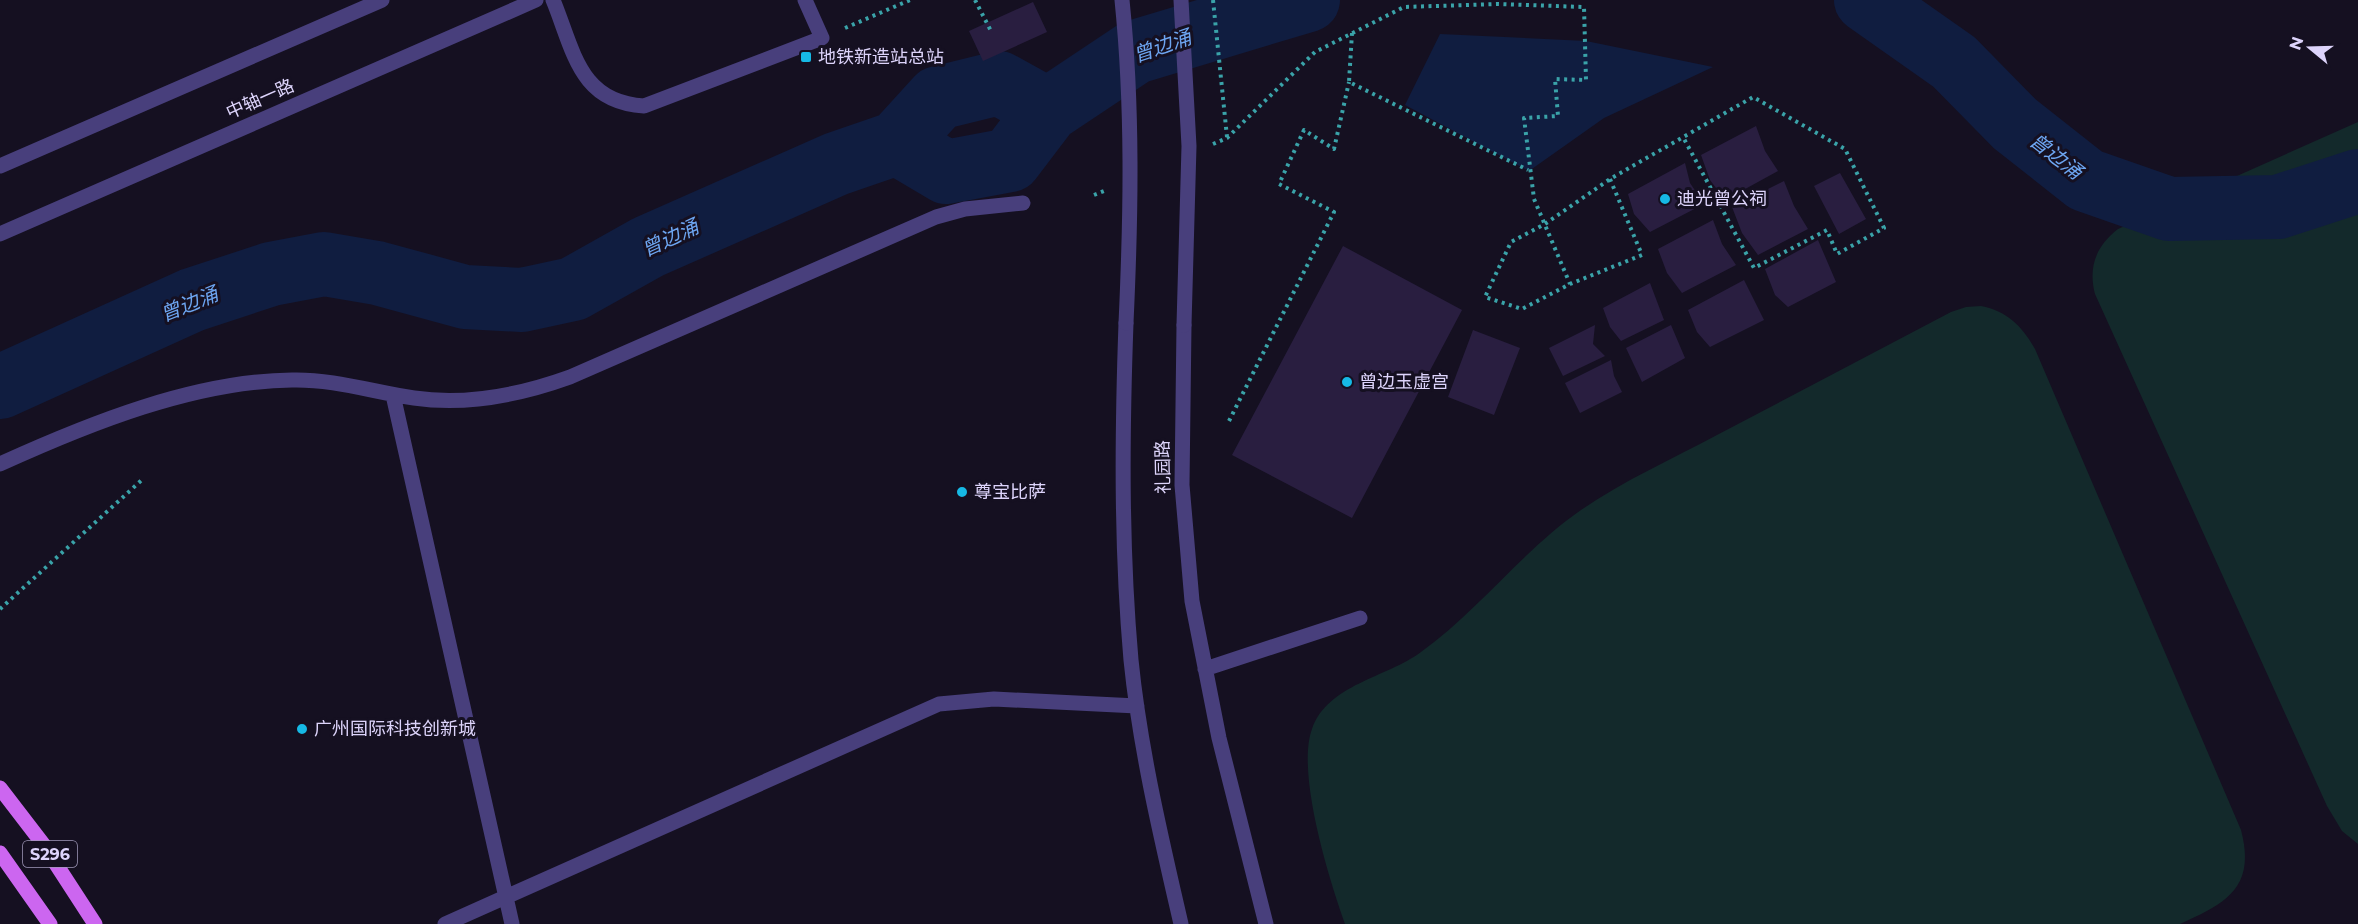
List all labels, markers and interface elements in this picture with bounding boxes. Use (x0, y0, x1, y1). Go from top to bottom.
north arrow (2280, 18, 2340, 78)
water label: 曾边涌 (1130, 24, 1196, 67)
text: N (2285, 34, 2307, 52)
place label: 地铁新造站总站 (818, 46, 944, 68)
marker: 地铁新造站总站 (799, 50, 813, 64)
street label: 中轴一路 (223, 74, 297, 124)
water label: 曾边涌 (2025, 128, 2089, 185)
place label: 迪光曾公祠 (1677, 188, 1767, 210)
marker: 迪光曾公祠 (1658, 192, 1672, 206)
water label: 曾边涌 (638, 214, 704, 262)
water label: 曾边涌 (157, 281, 223, 326)
place label: 曾边玉虚宫 (1359, 371, 1449, 393)
marker: 曾边玉虚宫 (1340, 375, 1354, 389)
street label: 礼园路 (1152, 440, 1174, 494)
place label: 尊宝比萨 (974, 481, 1046, 503)
marker: 尊宝比萨 (955, 485, 969, 499)
place label: 广州国际科技创新城 (314, 718, 476, 740)
marker: 广州国际科技创新城 (295, 722, 309, 736)
road number: S296 (23, 841, 77, 867)

